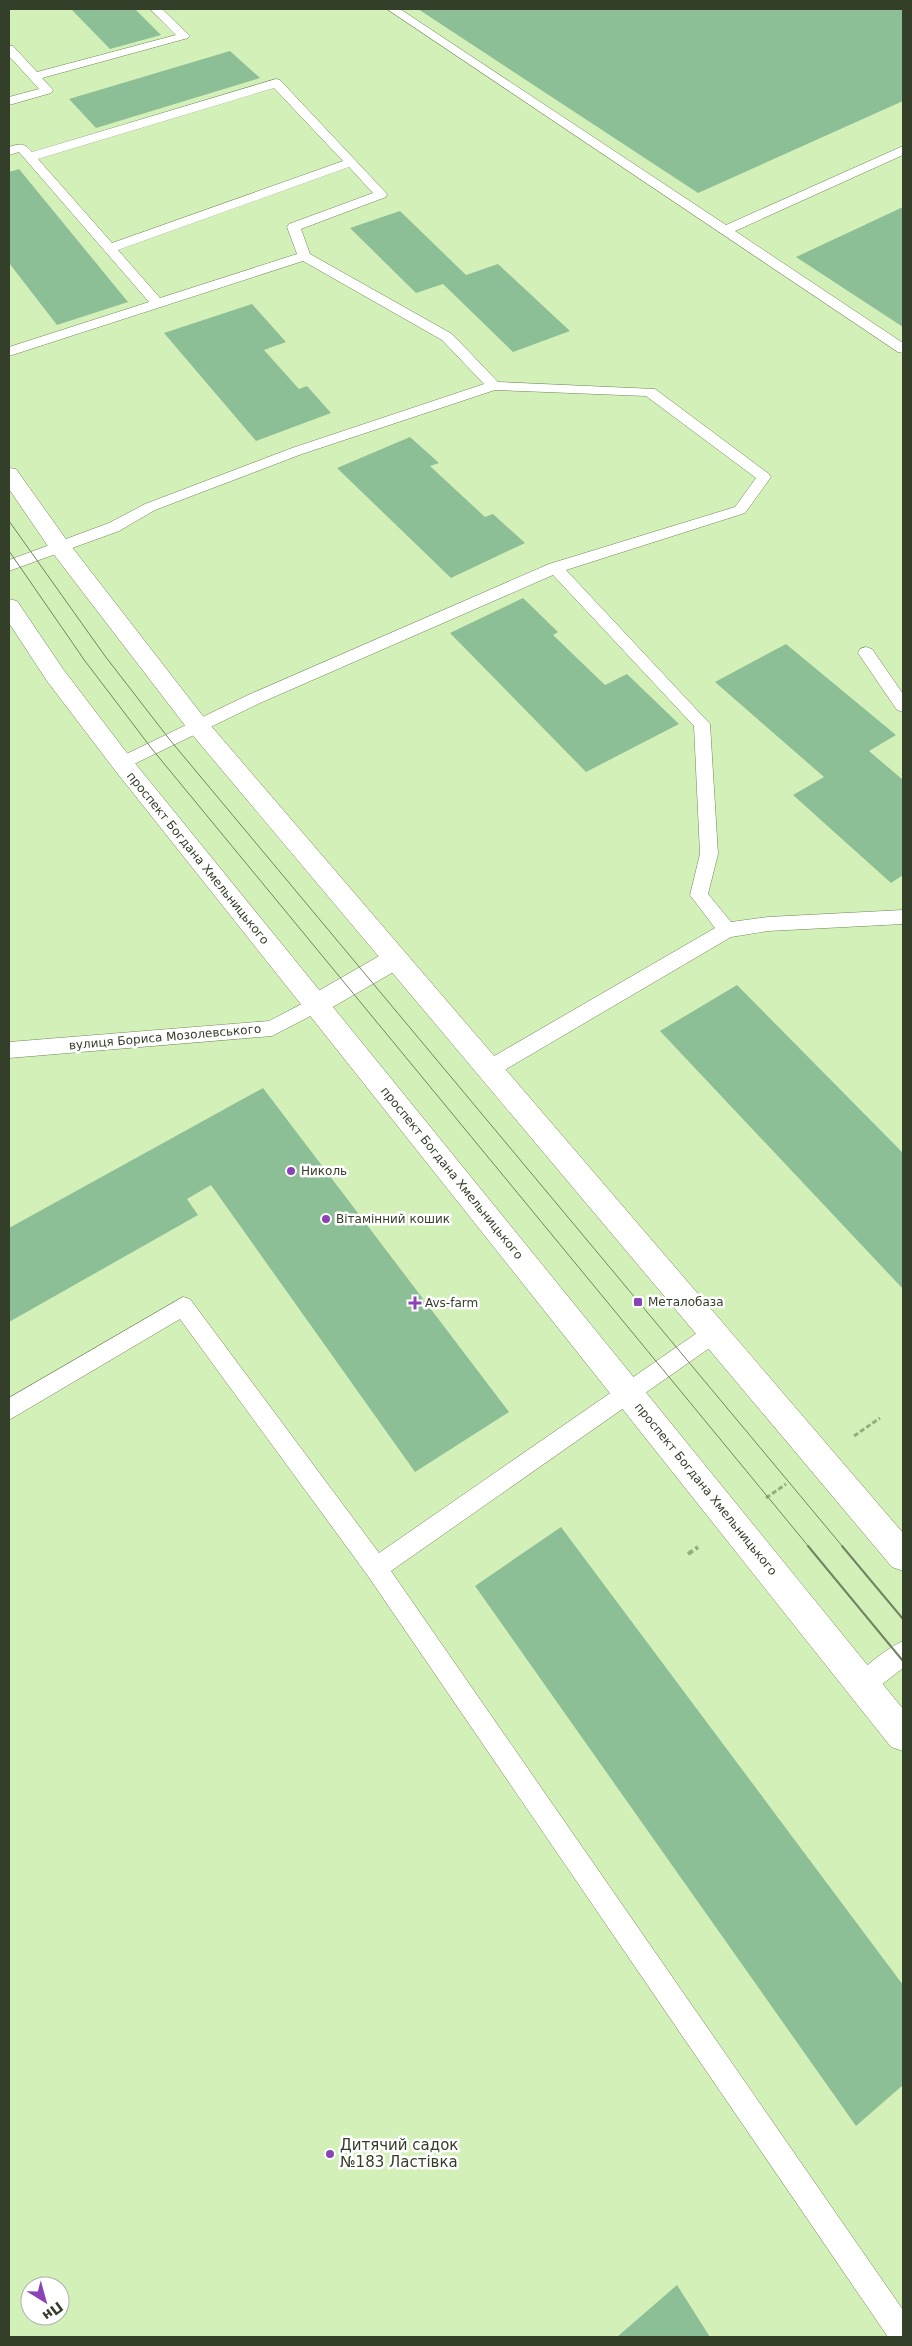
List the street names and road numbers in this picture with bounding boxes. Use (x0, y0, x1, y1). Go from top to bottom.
street label: проспект Богдана Хмельницького (124, 769, 272, 947)
street label: вулиця Бориса Мозолевського (68, 1022, 262, 1052)
street label: проспект Богдана Хмельницького (378, 1084, 526, 1262)
street label: проспект Богдана Хмельницького (632, 1400, 780, 1578)

